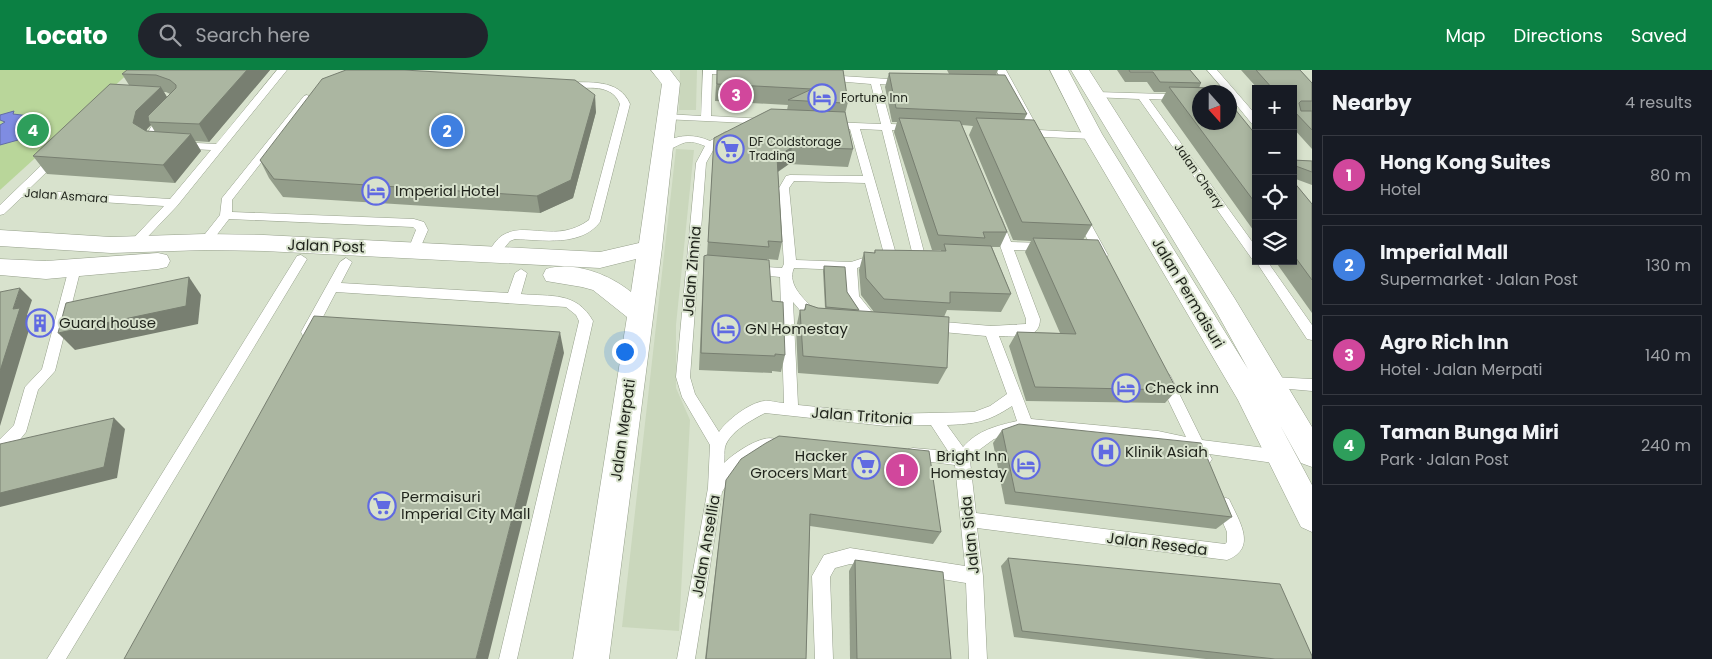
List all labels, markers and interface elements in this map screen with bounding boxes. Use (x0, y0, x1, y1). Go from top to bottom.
search box (138, 13, 488, 58)
text: Locato (25, 19, 108, 52)
icon: search (156, 21, 184, 49)
text: Search here (196, 22, 310, 49)
text: Map (1446, 23, 1485, 48)
text: Directions (1513, 23, 1603, 48)
text: Saved (1631, 23, 1687, 48)
pin: 3 (720, 76, 752, 114)
hotel icon: Fortune Inn (807, 83, 837, 113)
north arrow (1192, 85, 1237, 130)
map controls (1252, 85, 1297, 265)
button: + (1252, 85, 1297, 130)
text: Nearby (1332, 88, 1412, 117)
place label: Fortune Inn (841, 89, 908, 106)
text: 4 results (1625, 91, 1692, 114)
pin: 4 (17, 111, 49, 149)
pin: 2 (431, 112, 463, 150)
button: − (1252, 130, 1297, 175)
place label: DF Coldstorage Trading (749, 133, 841, 164)
supermarket icon: DF Coldstorage Trading (715, 134, 745, 164)
street label: Jalan Cherry (1171, 139, 1228, 212)
text: Hong Kong Suites (1380, 149, 1551, 176)
text: 1 (1346, 164, 1352, 187)
text: 80 m (1650, 164, 1691, 187)
button: locate (1252, 175, 1297, 220)
hotel icon: Imperial Hotel (361, 176, 391, 206)
text: Hotel (1380, 178, 1421, 201)
place label: Imperial Hotel (395, 180, 499, 201)
street label: Jalan Asmara (24, 184, 108, 207)
button: layers (1252, 220, 1297, 265)
street label: Jalan Zinnia (677, 225, 706, 317)
street label: Jalan Post (287, 234, 365, 257)
street label: Jalan Permaisuri (1147, 234, 1230, 352)
text: Imperial Mall (1380, 239, 1508, 266)
text: 2 (1344, 254, 1354, 277)
text: 130 m (1646, 254, 1691, 277)
text: Supermarket · Jalan Post (1380, 268, 1578, 291)
building icon: Guard house (25, 308, 55, 338)
place label: Guard house (59, 312, 156, 333)
hotel icon: GN Homestay (711, 314, 741, 344)
place label: GN Homestay (745, 318, 848, 339)
text: Agro Rich Inn (1380, 329, 1509, 356)
your location (612, 339, 638, 365)
text: 3 (1344, 344, 1354, 367)
text: 140 m (1645, 344, 1691, 367)
text: Hotel · Jalan Merpati (1380, 358, 1543, 381)
hotel icon: Check inn (1111, 373, 1141, 403)
place label: Check inn (1145, 377, 1219, 398)
street label: Jalan Merpati (605, 378, 640, 482)
street label: Jalan Tritonia (811, 401, 913, 430)
text: Taman Bunga Miri (1380, 419, 1559, 446)
text: 4 (1344, 434, 1354, 457)
text: 240 m (1641, 434, 1691, 457)
hospital icon: Klinik Asiah (1091, 437, 1121, 467)
place label: Klinik Asiah (1125, 441, 1208, 462)
place label: Hacker Grocers Mart (750, 445, 847, 483)
place label: Bright Inn Homestay (930, 445, 1008, 483)
text: Park · Jalan Post (1380, 448, 1508, 471)
supermarket icon: Hacker Grocers Mart (851, 450, 881, 480)
hotel icon: Bright Inn Homestay (1011, 450, 1041, 480)
pin: 1 (886, 451, 918, 489)
place label: Permaisuri Imperial City Mall (401, 486, 530, 524)
supermarket icon: Permaisuri Imperial City Mall (367, 491, 397, 521)
street label: Jalan Ansellia (686, 493, 725, 599)
street label: Jalan Sida (955, 495, 984, 575)
street label: Jalan Reseda (1105, 527, 1209, 560)

